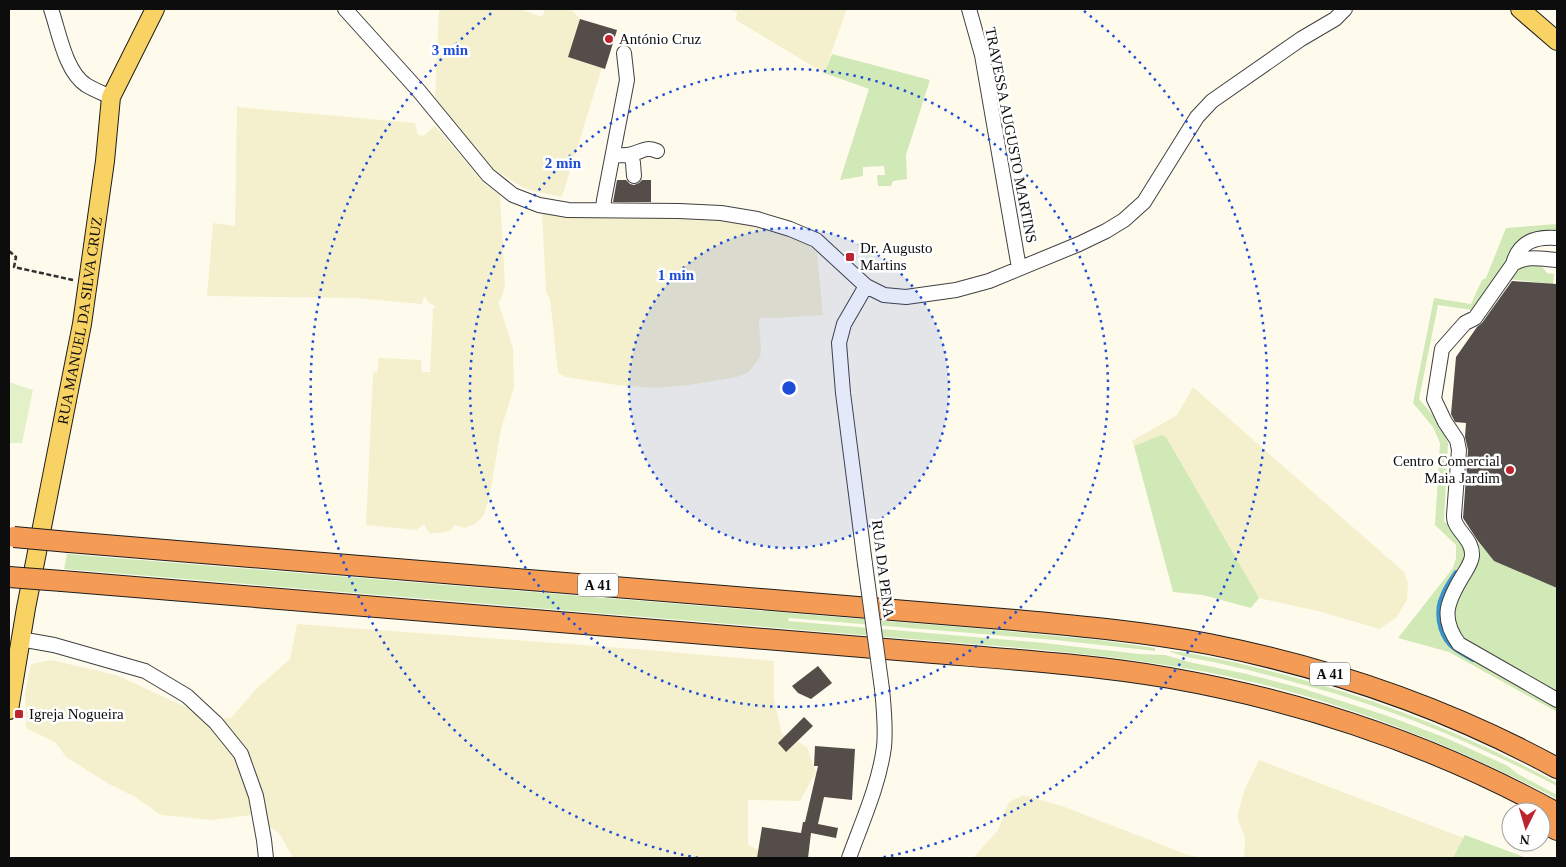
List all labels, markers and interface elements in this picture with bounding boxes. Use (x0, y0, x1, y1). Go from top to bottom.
street label: TRAVESSA AUGUSTO MARTINS (982, 26, 1040, 244)
place label: António Cruz (619, 31, 701, 47)
marker: António Cruz (603, 33, 615, 45)
text: 3 min (432, 42, 469, 58)
text: 2 min (545, 155, 582, 171)
street label: RUA MANUEL DA SILVA CRUZ (54, 216, 105, 426)
place label: Dr. Augusto Martins (860, 240, 933, 273)
marker: Dr. Augusto Martins (844, 251, 856, 263)
text: 1 min (658, 267, 695, 283)
centre of rings (780, 379, 798, 397)
place label: Centro Comercial Maia Jardim (1393, 453, 1500, 486)
marker: Centro Comercial Maia Jardim (1504, 464, 1516, 476)
street label: RUA DA PENA (869, 519, 897, 619)
road number: A 41 (578, 574, 618, 596)
road number: A 41 (1310, 662, 1350, 686)
place label: Igreja Nogueira (29, 706, 124, 722)
marker: Igreja Nogueira (13, 708, 25, 720)
north arrow (1501, 802, 1551, 852)
text: N (1519, 832, 1531, 847)

